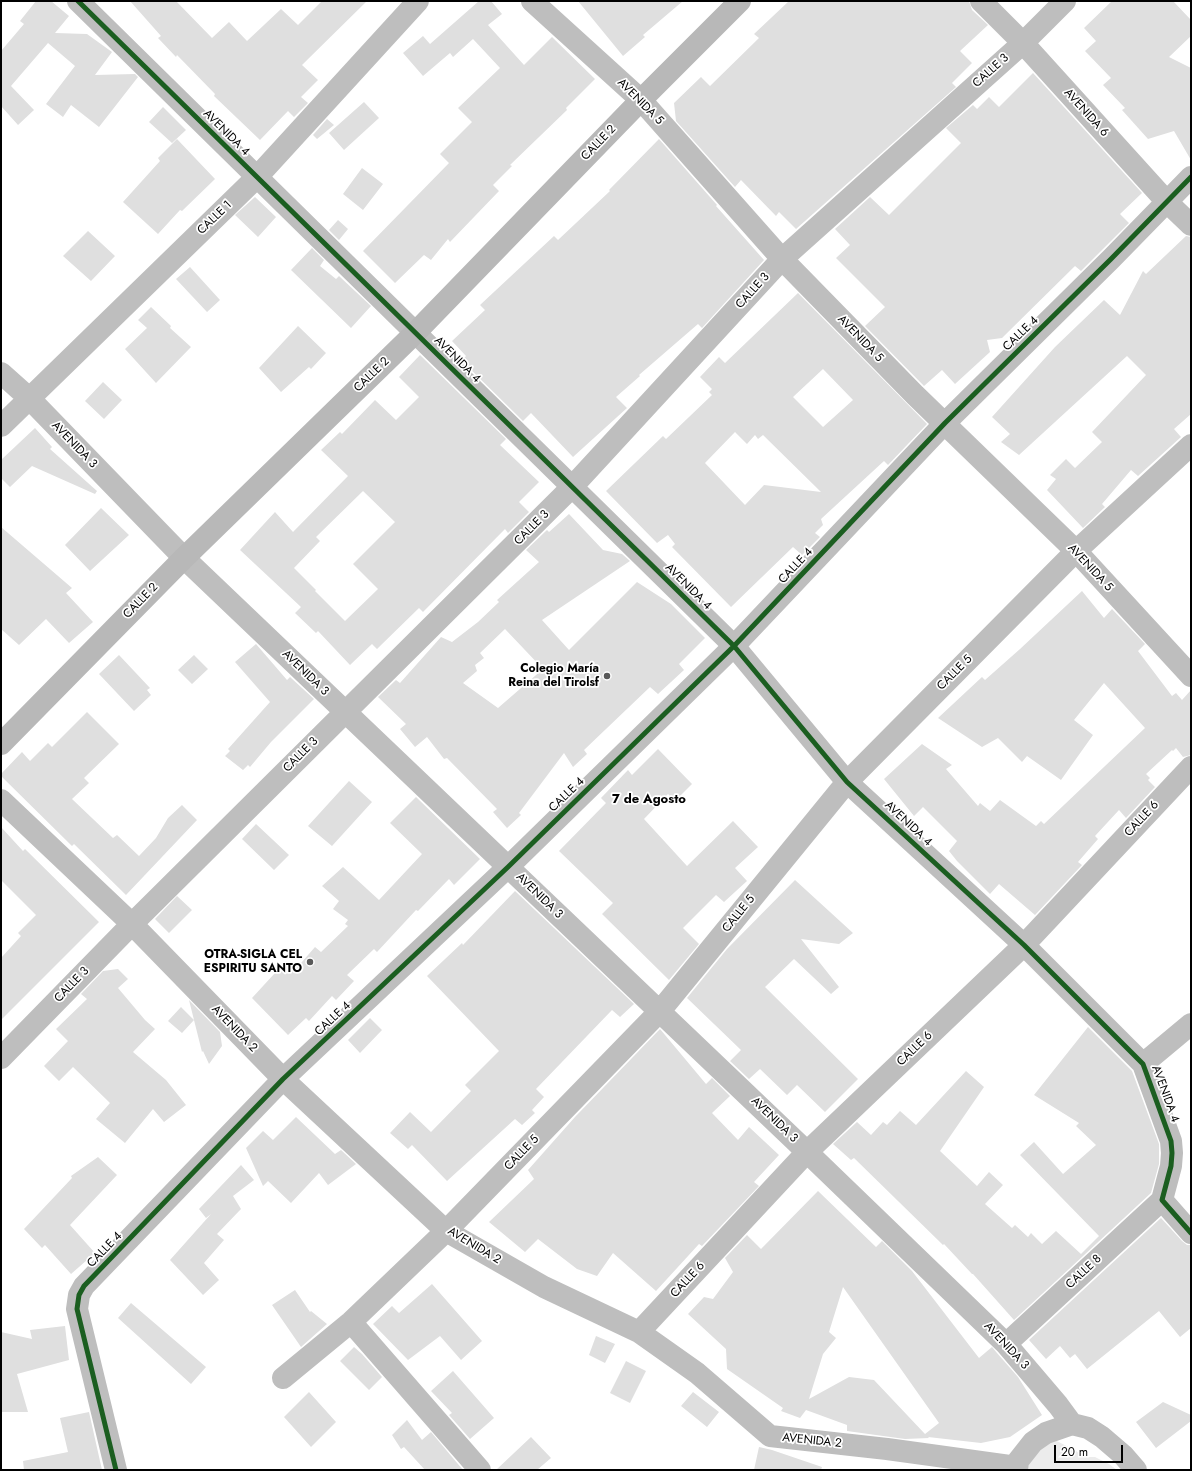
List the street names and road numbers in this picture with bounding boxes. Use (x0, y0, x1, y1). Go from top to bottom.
street label: CALLE 3 (970, 51, 1012, 91)
street label: AVENIDA 5 (614, 76, 666, 128)
street label: AVENIDA 6 (1061, 86, 1111, 140)
street label: AVENIDA 4 (200, 107, 252, 159)
street label: CALLE 2 (579, 122, 619, 164)
street label: CALLE 1 (195, 198, 235, 238)
street label: CALLE 3 (733, 270, 773, 312)
street label: AVENIDA 5 (834, 313, 886, 365)
street label: CALLE 4 (1000, 314, 1042, 354)
street label: AVENIDA 4 (431, 334, 483, 386)
street label: CALLE 2 (351, 355, 393, 395)
street label: AVENIDA 3 (48, 419, 100, 471)
street label: CALLE 3 (512, 508, 552, 548)
street label: AVENIDA 5 (1064, 541, 1116, 595)
street label: CALLE 4 (776, 545, 816, 587)
street label: AVENIDA 4 (662, 561, 714, 613)
street label: CALLE 2 (121, 580, 161, 622)
street label: AVENIDA 3 (279, 647, 331, 699)
street label: CALLE 5 (934, 652, 976, 694)
street label: CALLE 3 (281, 735, 321, 775)
street label: CALLE 4 (546, 775, 588, 815)
street label: AVENIDA 4 (881, 798, 935, 850)
street label: CALLE 6 (1122, 798, 1162, 840)
street label: AVENIDA 3 (513, 870, 565, 922)
street label: CALLE 5 (720, 892, 758, 936)
street label: CALLE 3 (52, 964, 92, 1006)
street label: CALLE 4 (312, 999, 354, 1039)
street label: AVENIDA 2 (208, 1003, 260, 1055)
street label: CALLE 6 (894, 1029, 936, 1069)
street label: AVENIDA 4 (1148, 1063, 1182, 1125)
street label: AVENIDA 3 (748, 1094, 800, 1146)
street label: CALLE 5 (502, 1132, 542, 1174)
street label: AVENIDA 2 (445, 1224, 503, 1268)
street label: CALLE 4 (85, 1229, 125, 1271)
street label: CALLE 8 (1063, 1252, 1105, 1292)
street label: CALLE 6 (668, 1259, 708, 1301)
street label: AVENIDA 3 (980, 1319, 1032, 1373)
street label: AVENIDA 2 (782, 1431, 842, 1451)

